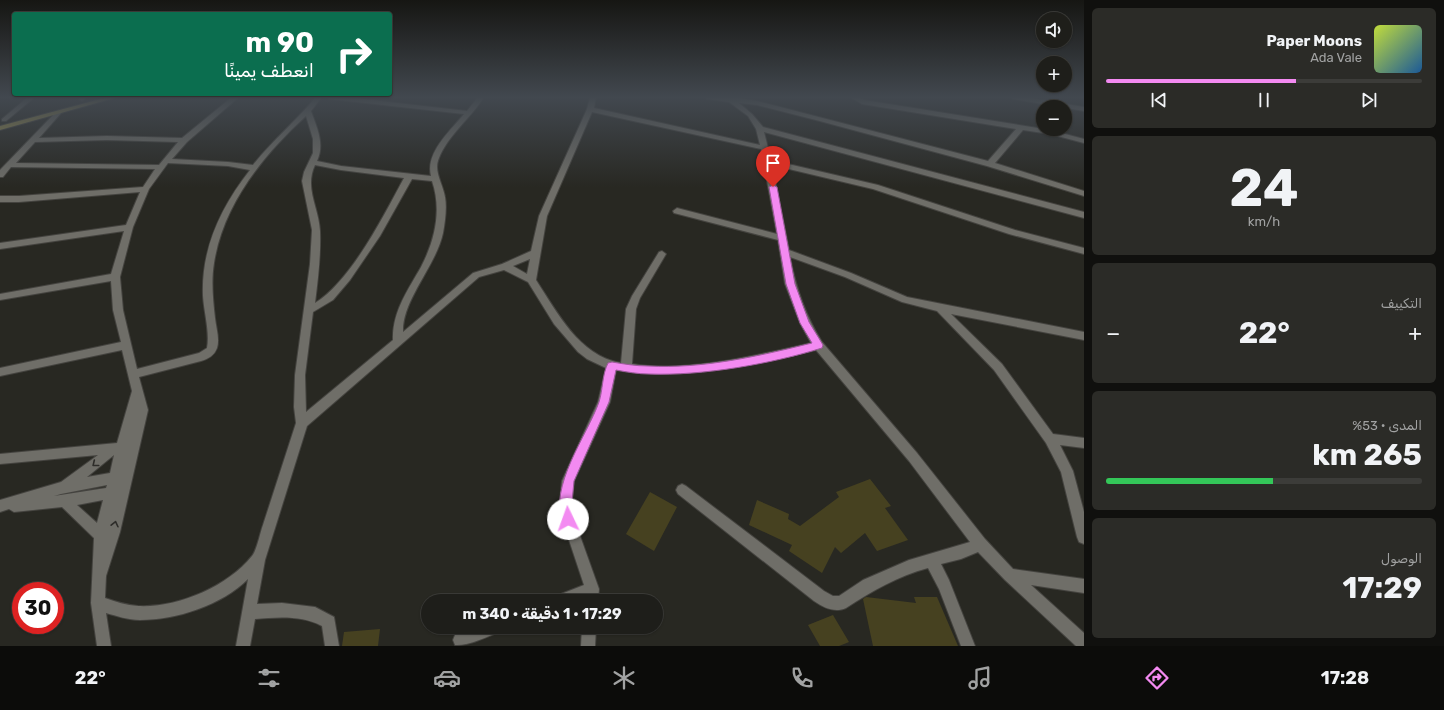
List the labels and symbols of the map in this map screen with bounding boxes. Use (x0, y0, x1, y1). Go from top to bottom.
pin (756, 146, 790, 187)
one-way arrow (92, 460, 99, 467)
position arrow (547, 498, 589, 540)
one-way arrow (111, 521, 119, 527)
speed limit sign: 30 (12, 582, 64, 634)

